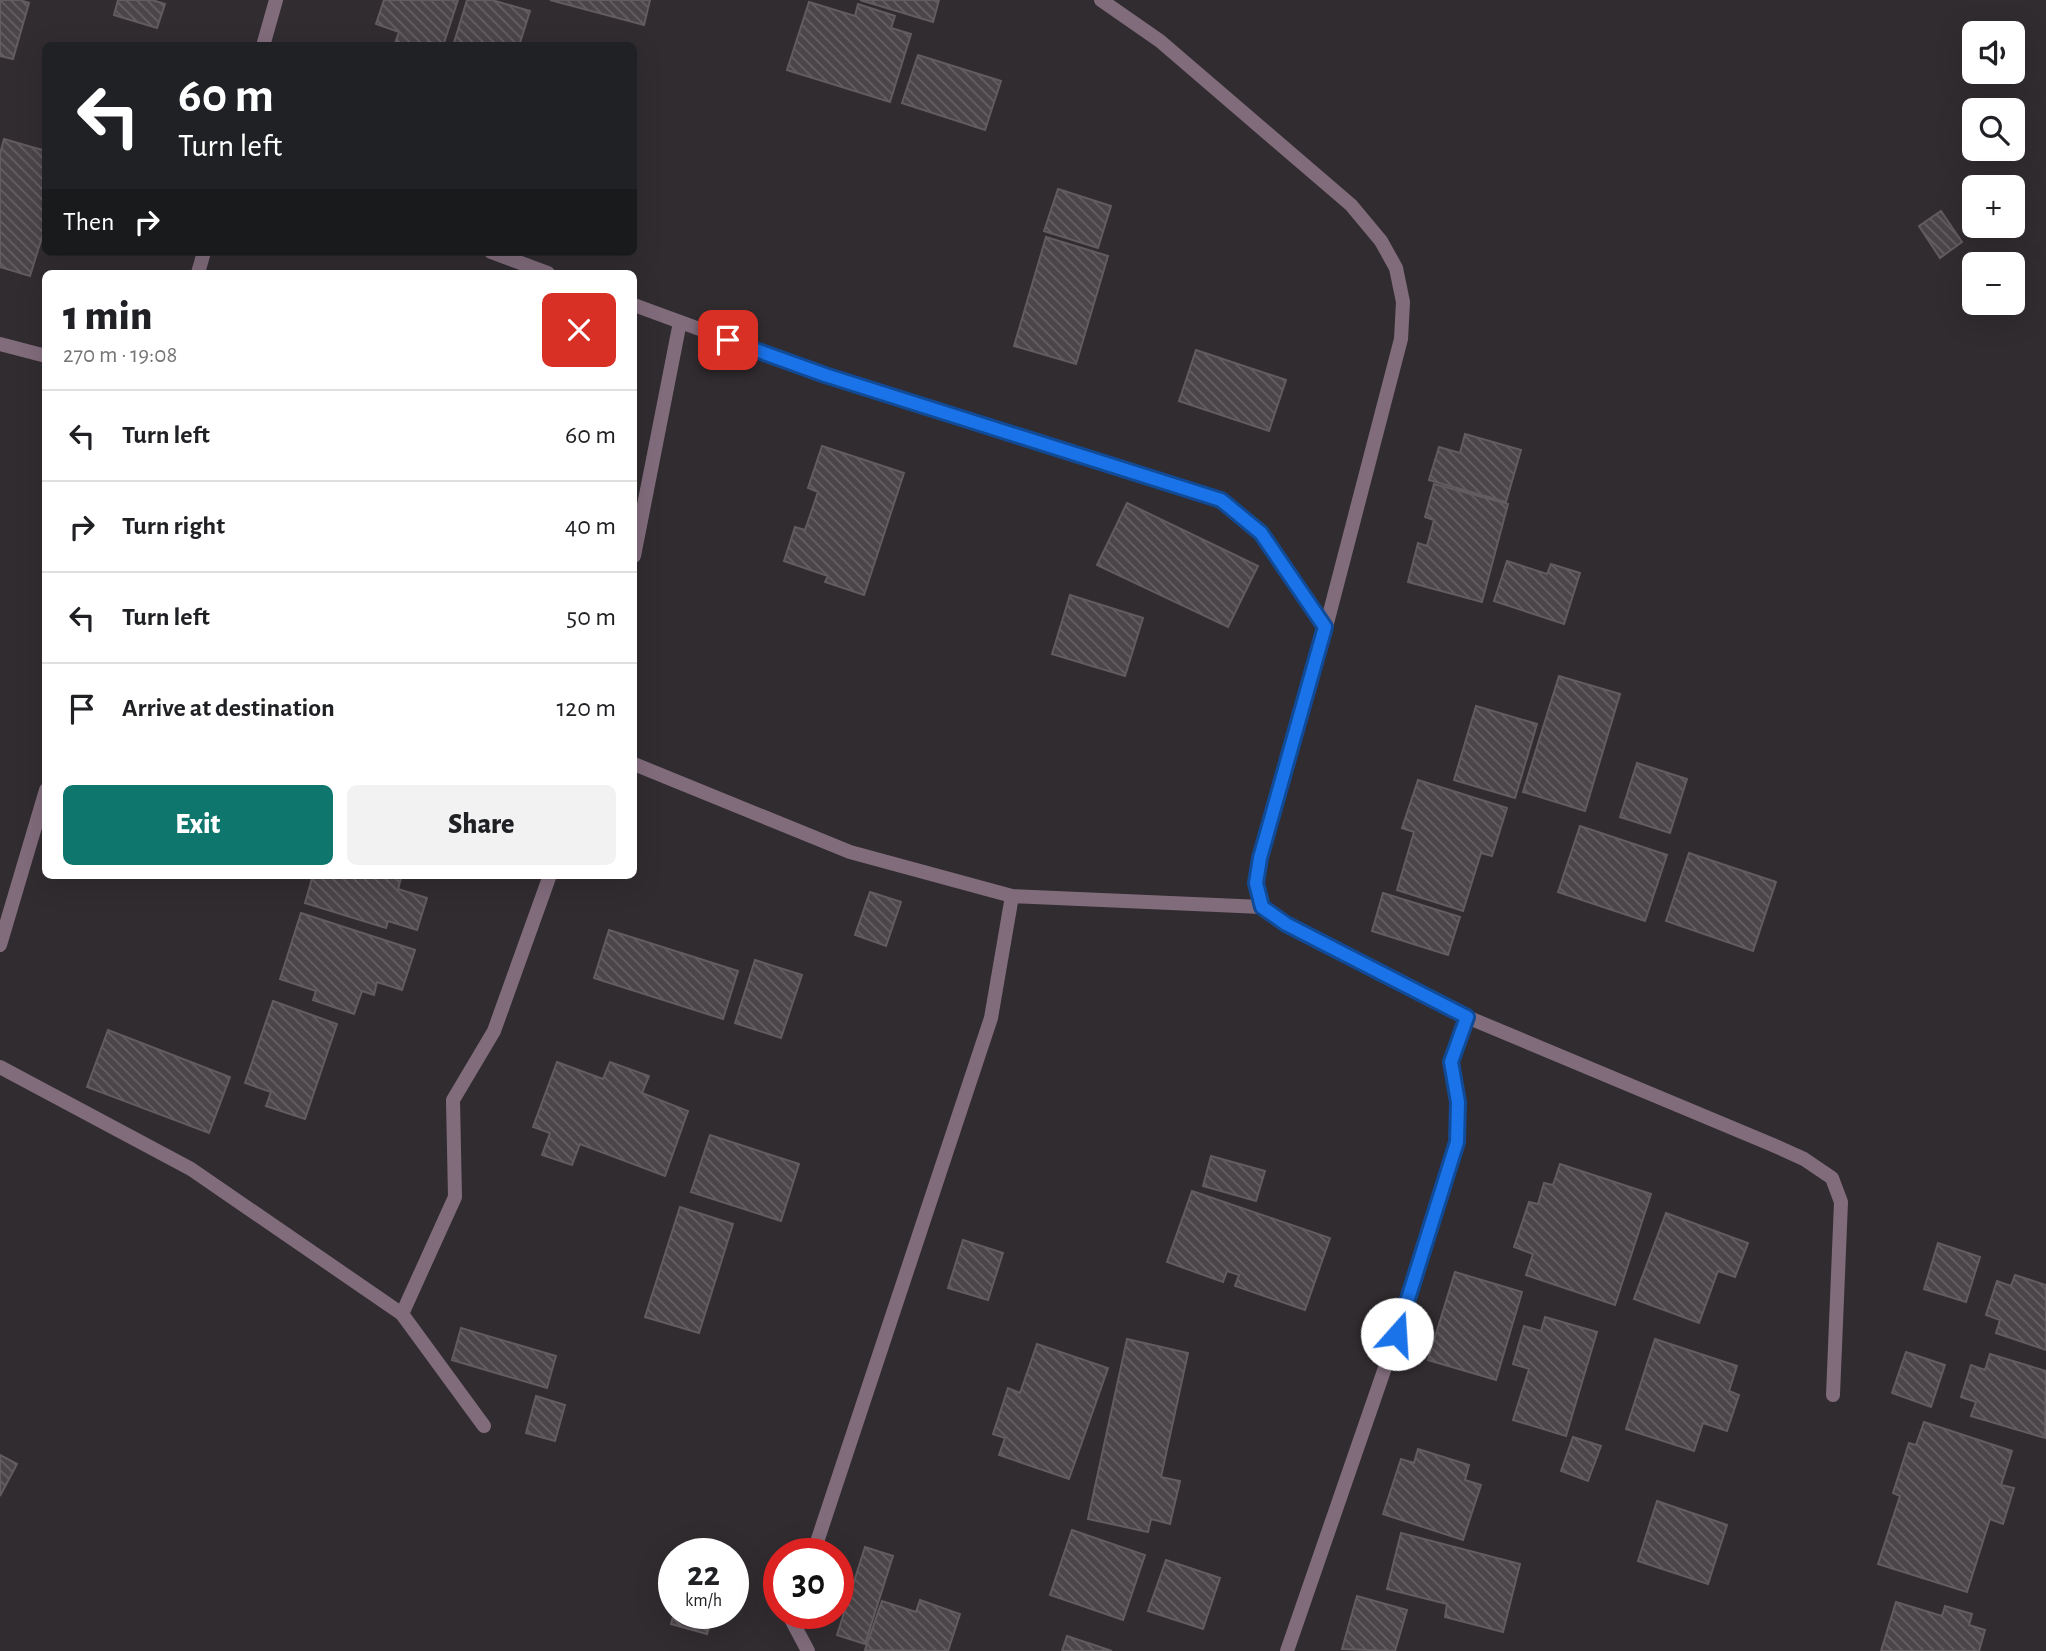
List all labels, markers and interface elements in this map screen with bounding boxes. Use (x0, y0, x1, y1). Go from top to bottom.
map controls (1962, 21, 2025, 315)
button: sound (1962, 21, 2025, 84)
icon: left (63, 70, 154, 161)
text: 60 m (178, 72, 274, 121)
button: search (1962, 98, 2025, 161)
text: Turn left (178, 130, 282, 162)
button: + (1962, 175, 2025, 238)
icon: right (128, 203, 166, 241)
text: Then (63, 209, 114, 235)
button: − (1962, 252, 2025, 315)
button: close (542, 293, 616, 367)
text: 1 min (63, 295, 152, 337)
pin (698, 310, 758, 370)
icon: arrive (709, 321, 747, 359)
text: 270 m · 19:08 (63, 344, 177, 367)
icon: left (63, 417, 101, 455)
text: Turn left (122, 422, 210, 448)
text: 60 m (565, 422, 616, 448)
icon: right (63, 508, 101, 546)
text: Turn right (122, 513, 225, 539)
text: 40 m (565, 513, 616, 539)
icon: left (63, 599, 101, 637)
text: Turn left (122, 604, 210, 630)
text: 50 m (566, 604, 616, 630)
icon: arrive (63, 690, 101, 728)
text: Arrive at destination (122, 695, 335, 721)
text: 120 m (556, 695, 616, 721)
button: Exit (63, 785, 333, 865)
button: Share (347, 785, 616, 865)
position arrow (1360, 1297, 1434, 1371)
speed limit sign: 30 (763, 1538, 854, 1629)
text: 22 (687, 1557, 720, 1592)
text: km/h (685, 1592, 722, 1610)

